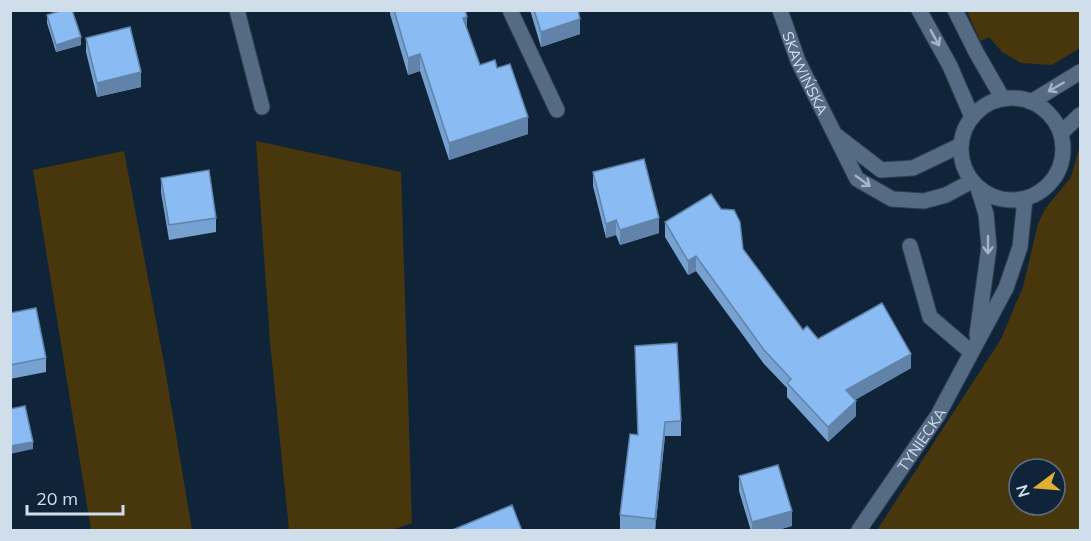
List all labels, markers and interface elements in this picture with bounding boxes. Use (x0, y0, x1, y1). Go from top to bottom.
street label: SKAWIŃSKA (779, 29, 833, 118)
one-way arrow (929, 29, 941, 46)
one-way arrow (1048, 81, 1065, 93)
one-way arrow (855, 174, 871, 187)
one-way arrow (982, 234, 994, 254)
street label: TYNIECKA (893, 404, 950, 475)
north arrow (1007, 457, 1067, 517)
scale bar (27, 478, 123, 516)
text: N (1011, 483, 1034, 500)
text: 20 m (36, 487, 78, 510)

